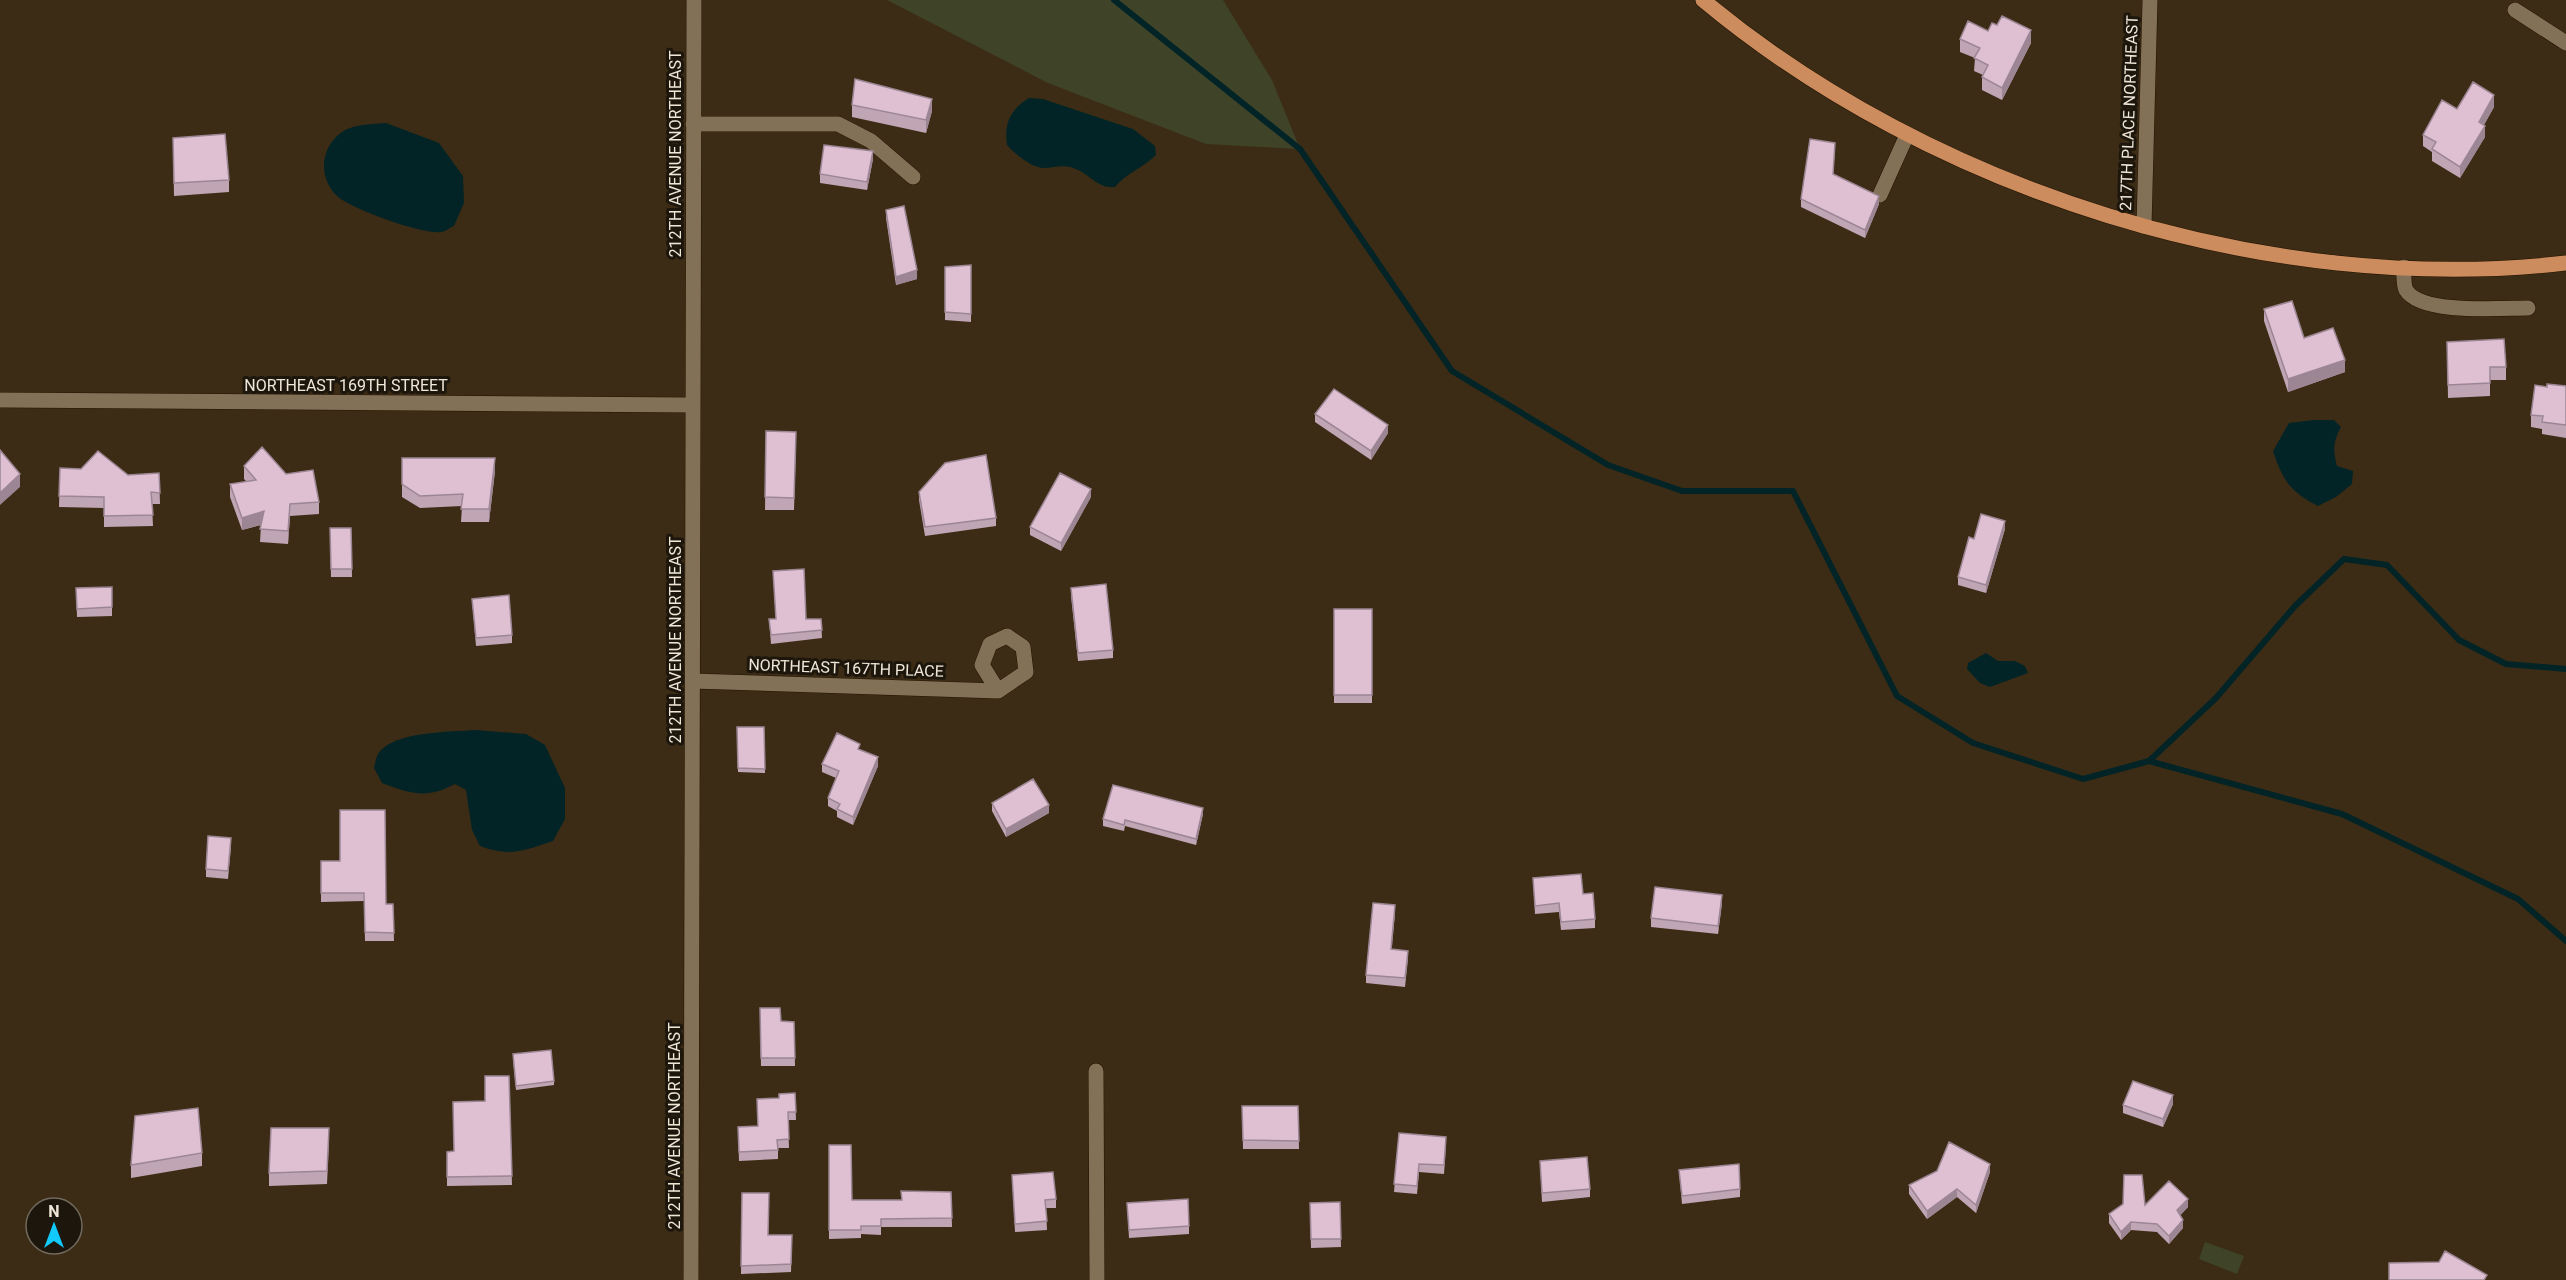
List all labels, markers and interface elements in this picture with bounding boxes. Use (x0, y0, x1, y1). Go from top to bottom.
street label: 217TH PLACE NORTHEAST (2116, 14, 2142, 211)
street label: 212TH AVENUE NORTHEAST (666, 50, 685, 258)
street label: NORTHEAST 169TH STREET (244, 376, 448, 395)
street label: 212TH AVENUE NORTHEAST (666, 536, 685, 744)
street label: NORTHEAST 167TH PLACE (748, 655, 944, 681)
street label: 212TH AVENUE NORTHEAST (665, 1022, 684, 1230)
north arrow (24, 1196, 84, 1256)
text: N (48, 1202, 60, 1221)

